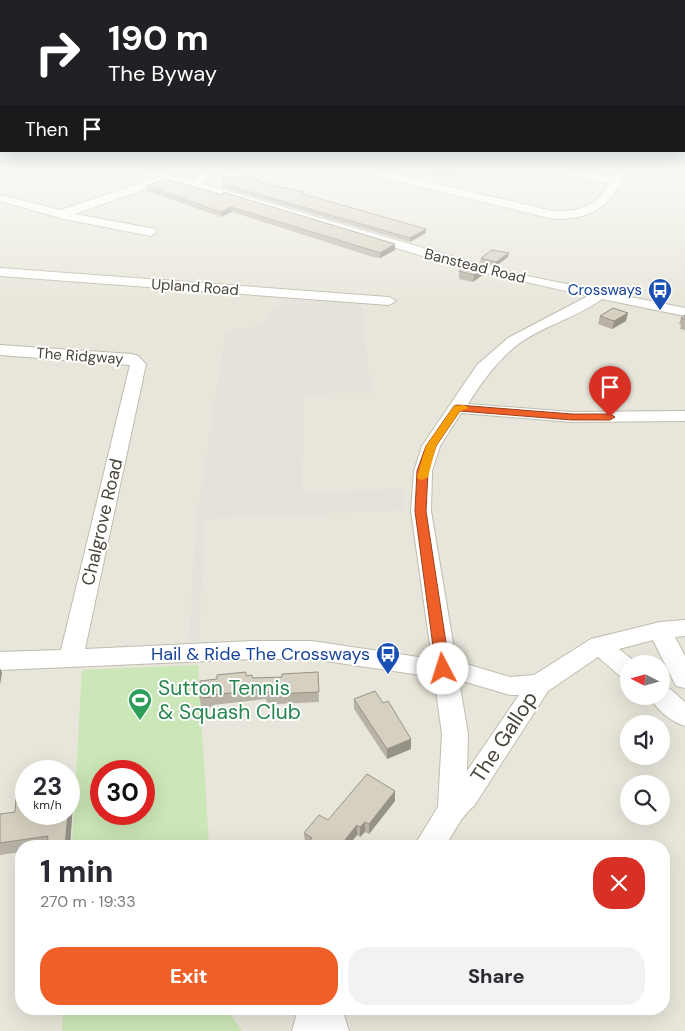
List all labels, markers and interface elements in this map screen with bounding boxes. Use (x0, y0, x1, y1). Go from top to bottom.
text: 190 m (108, 15, 209, 61)
icon: right (25, 20, 90, 85)
text: The Byway (108, 59, 217, 88)
icon: arrive (78, 115, 106, 143)
text: Then (25, 117, 68, 142)
street label: Banstead Road (422, 244, 528, 288)
street label: Upland Road (151, 274, 239, 300)
bus stop icon: Crossways (647, 277, 673, 311)
place label: Crossways (568, 280, 642, 300)
street label: The Ridgway (36, 343, 125, 369)
pin (589, 366, 631, 417)
icon: arrive (596, 373, 624, 401)
street label: Chalgrove Road (76, 456, 128, 588)
bus stop icon: Hail & Ride The Crossways (375, 641, 401, 675)
place label: Hail & Ride The Crossways (151, 642, 370, 666)
position arrow (416, 642, 468, 694)
north arrow (620, 655, 670, 705)
map controls (620, 655, 670, 825)
place label: Sutton Tennis & Squash Club (158, 674, 301, 726)
street label: The Gallop (464, 686, 544, 788)
sports icon: Sutton Tennis & Squash Club (127, 687, 153, 721)
button: sound (620, 715, 670, 765)
speed limit sign: 30 (90, 760, 155, 825)
text: 23 (33, 770, 62, 803)
button: search (620, 775, 670, 825)
text: km/h (33, 797, 62, 813)
text: 1 min (40, 852, 113, 891)
button: close (593, 857, 645, 909)
text: 270 m · 19:33 (40, 891, 136, 912)
button: Exit (40, 947, 338, 1005)
button: Share (348, 947, 645, 1005)

